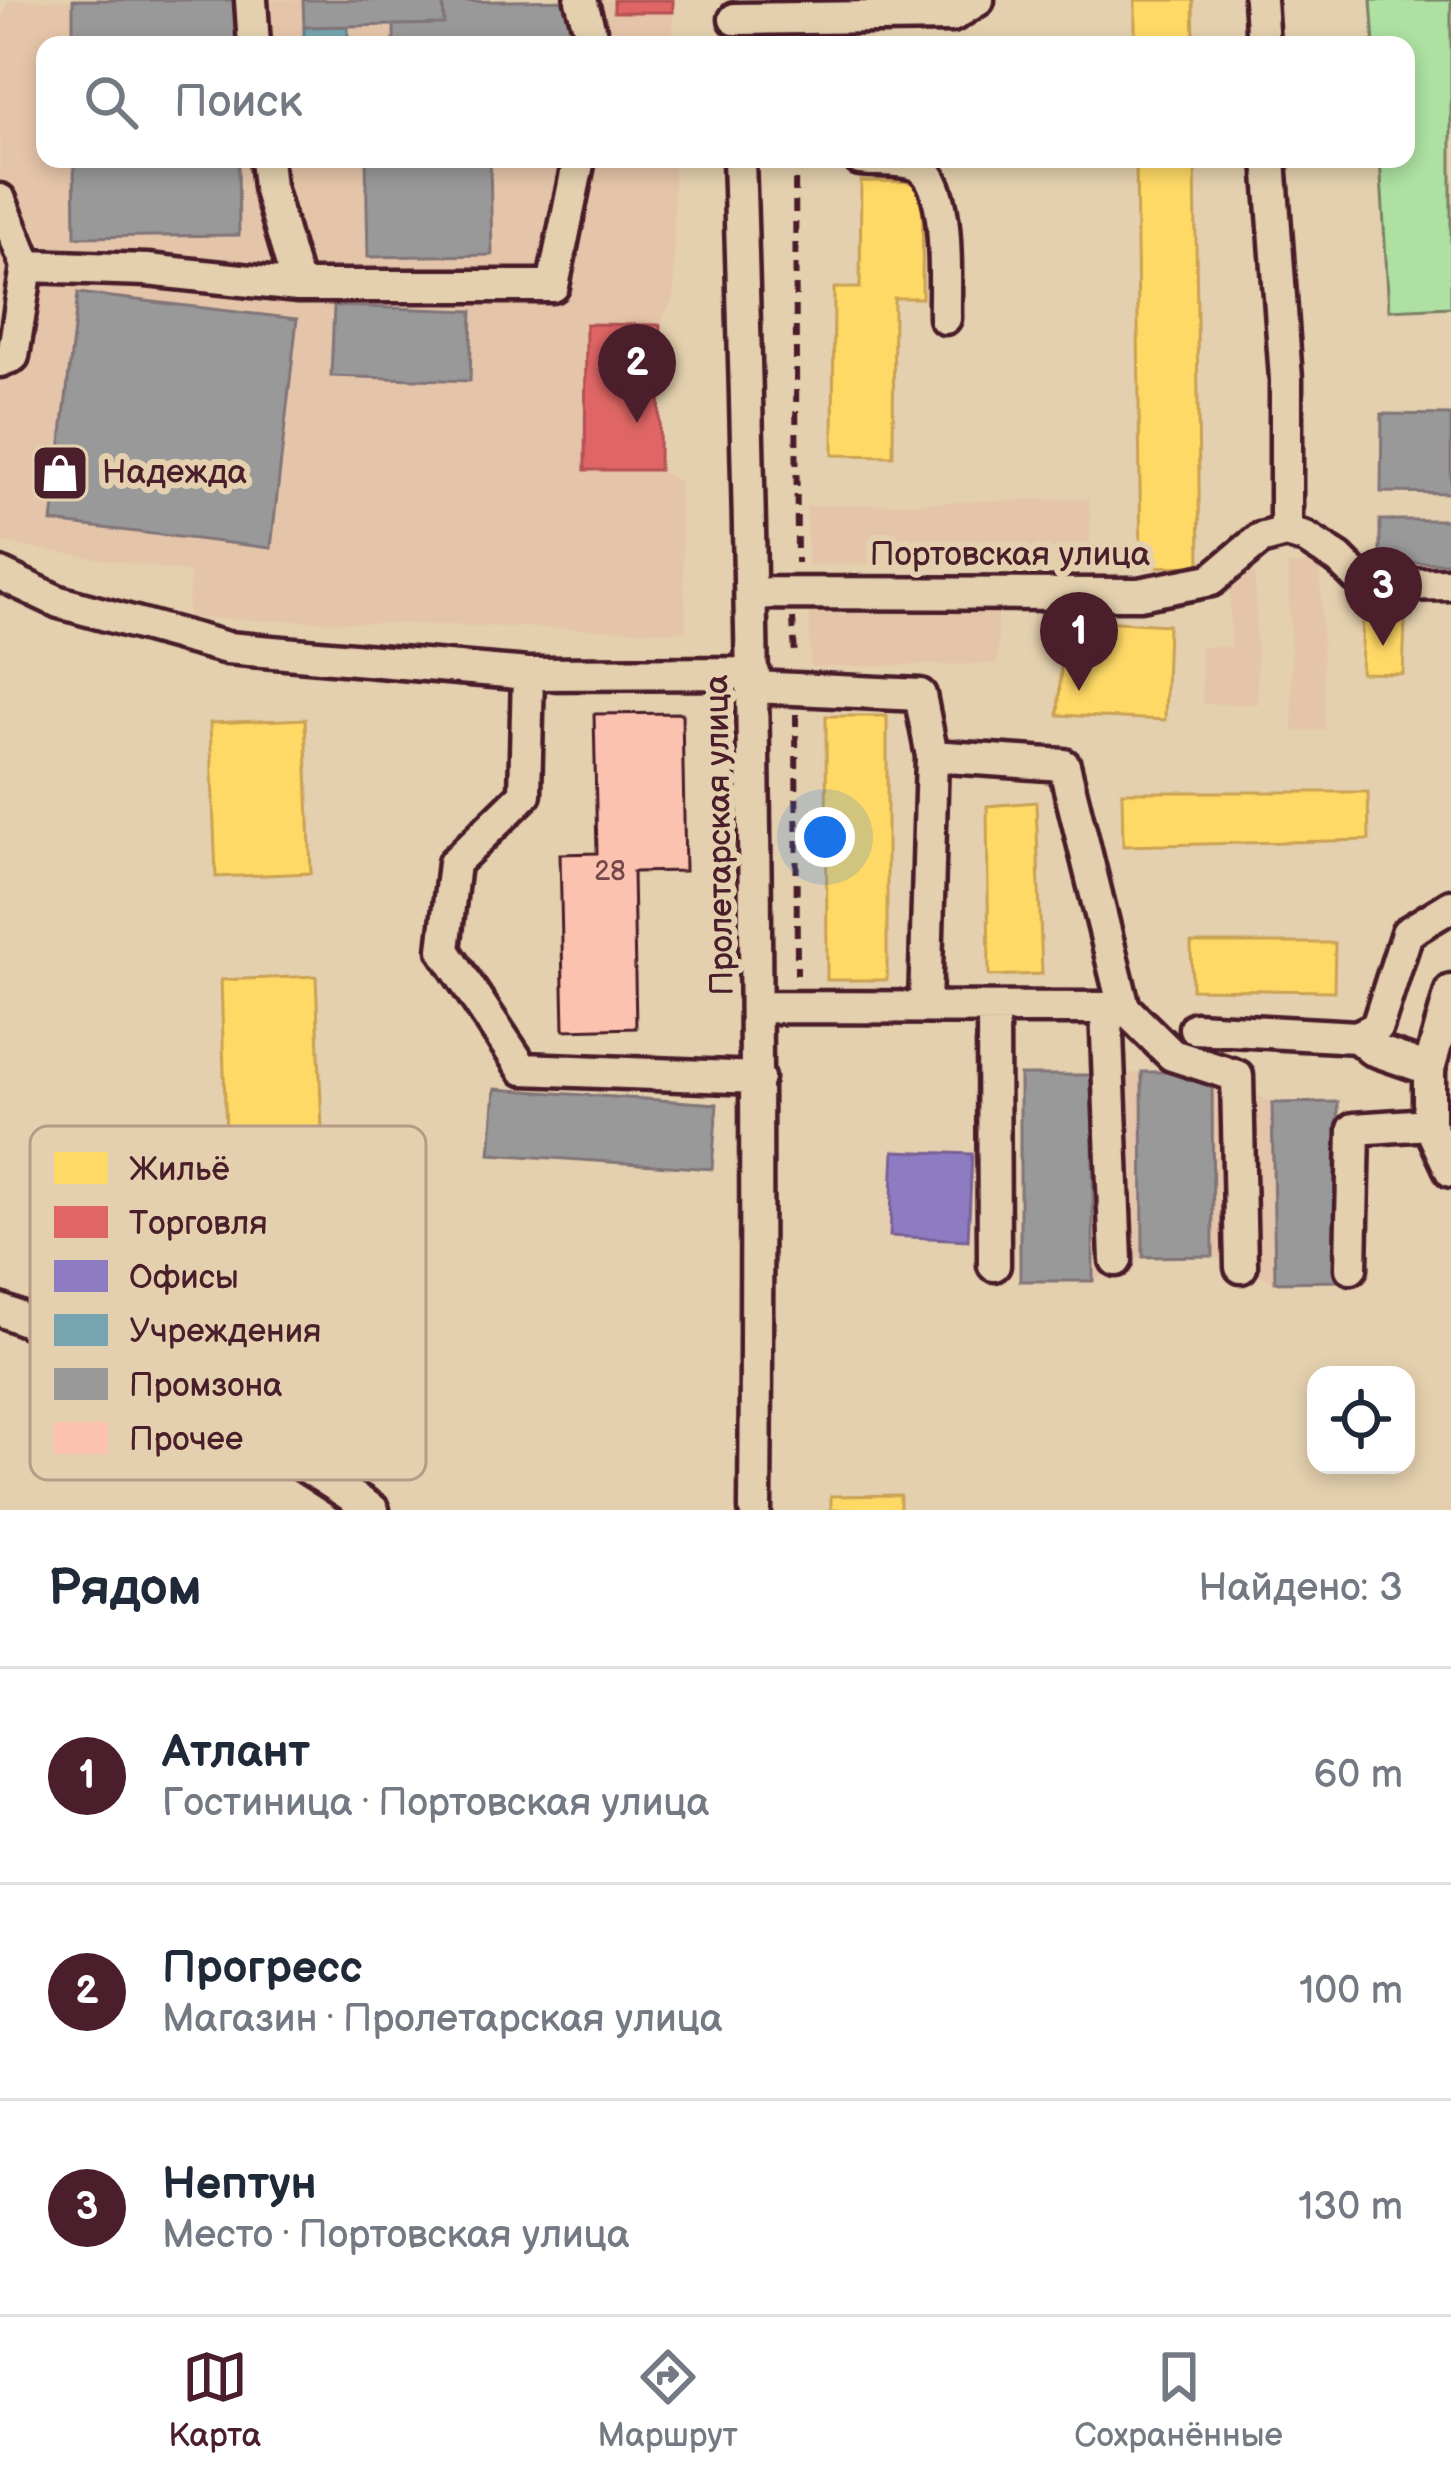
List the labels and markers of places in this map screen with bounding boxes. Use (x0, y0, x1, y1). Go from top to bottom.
pin: 2 (598, 324, 676, 423)
shop icon: Надежда (29, 442, 91, 504)
place label: Надежда (102, 453, 247, 493)
pin: 3 (1344, 547, 1422, 646)
pin: 1 (1040, 592, 1118, 691)

